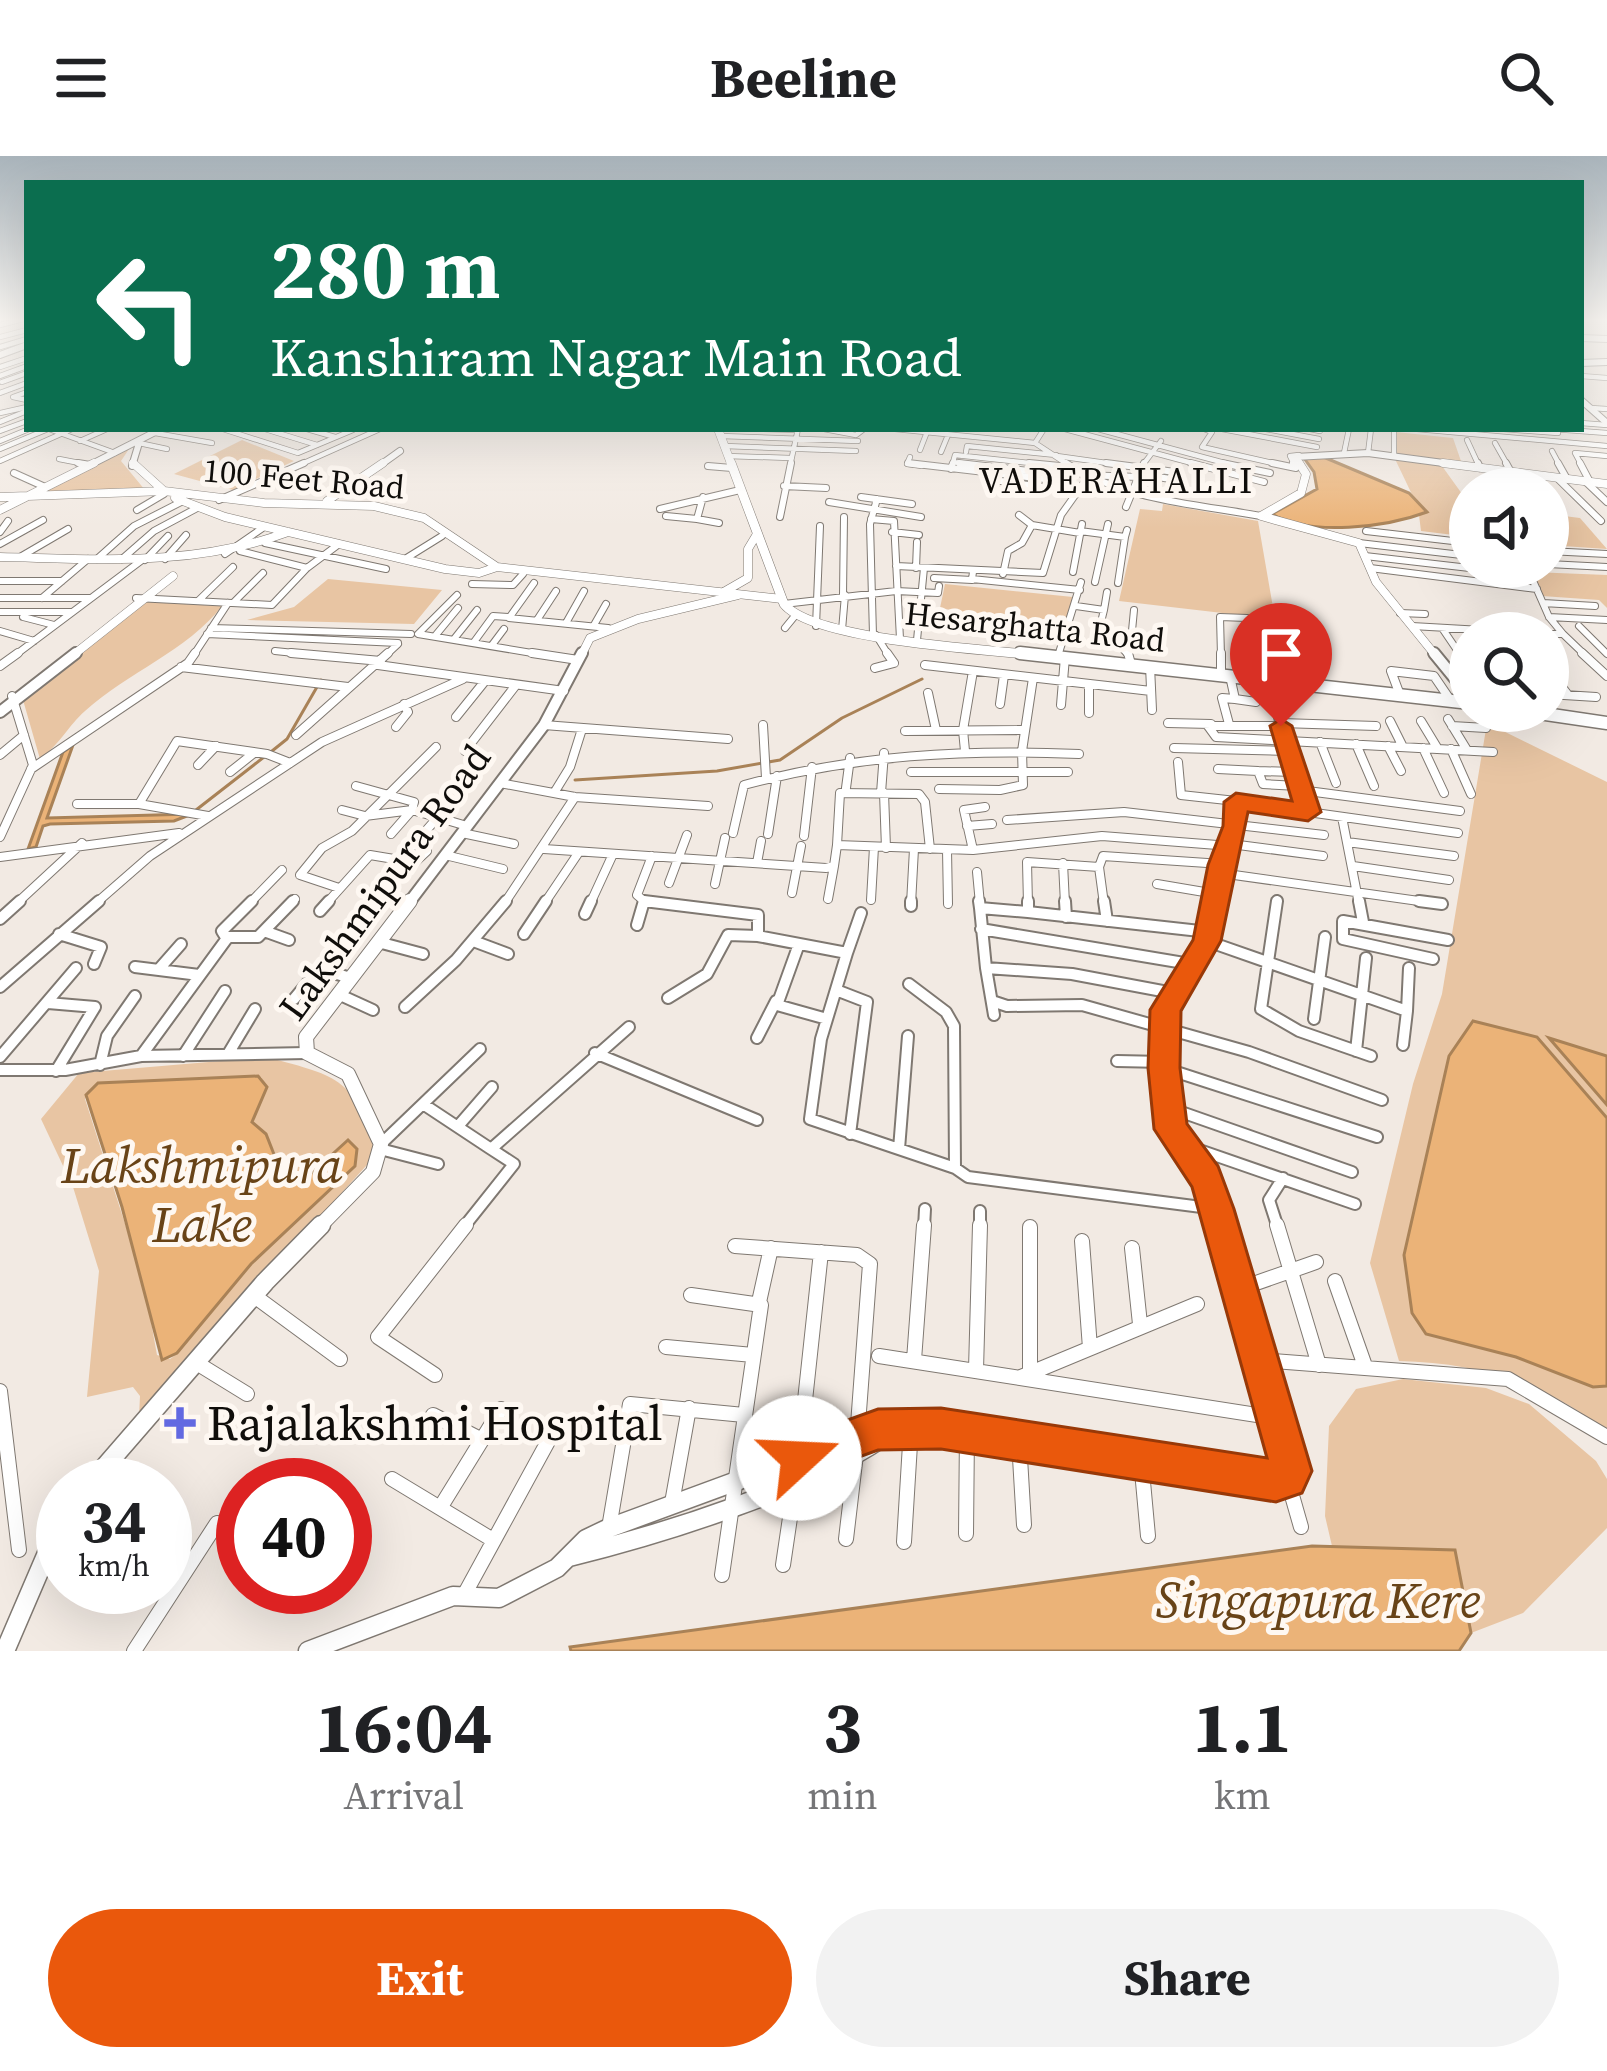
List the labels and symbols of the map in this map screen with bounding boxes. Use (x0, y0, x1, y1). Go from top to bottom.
street label: 100 Feet Road (201, 447, 407, 510)
district label: VADERAHALLI (979, 456, 1255, 505)
street label: Hesarghatta Road (903, 590, 1167, 663)
pin (1230, 603, 1332, 726)
street label: Lakshmipura Road (266, 734, 502, 1031)
water label: Lakshmipura Lake (60, 1130, 343, 1259)
place label: Rajalakshmi Hospital (207, 1390, 663, 1456)
position arrow (736, 1395, 862, 1521)
marker: Rajalakshmi Hospital (164, 1407, 196, 1439)
speed limit sign: 40 (216, 1458, 372, 1614)
water label: Singapura Kere (1156, 1565, 1481, 1635)

